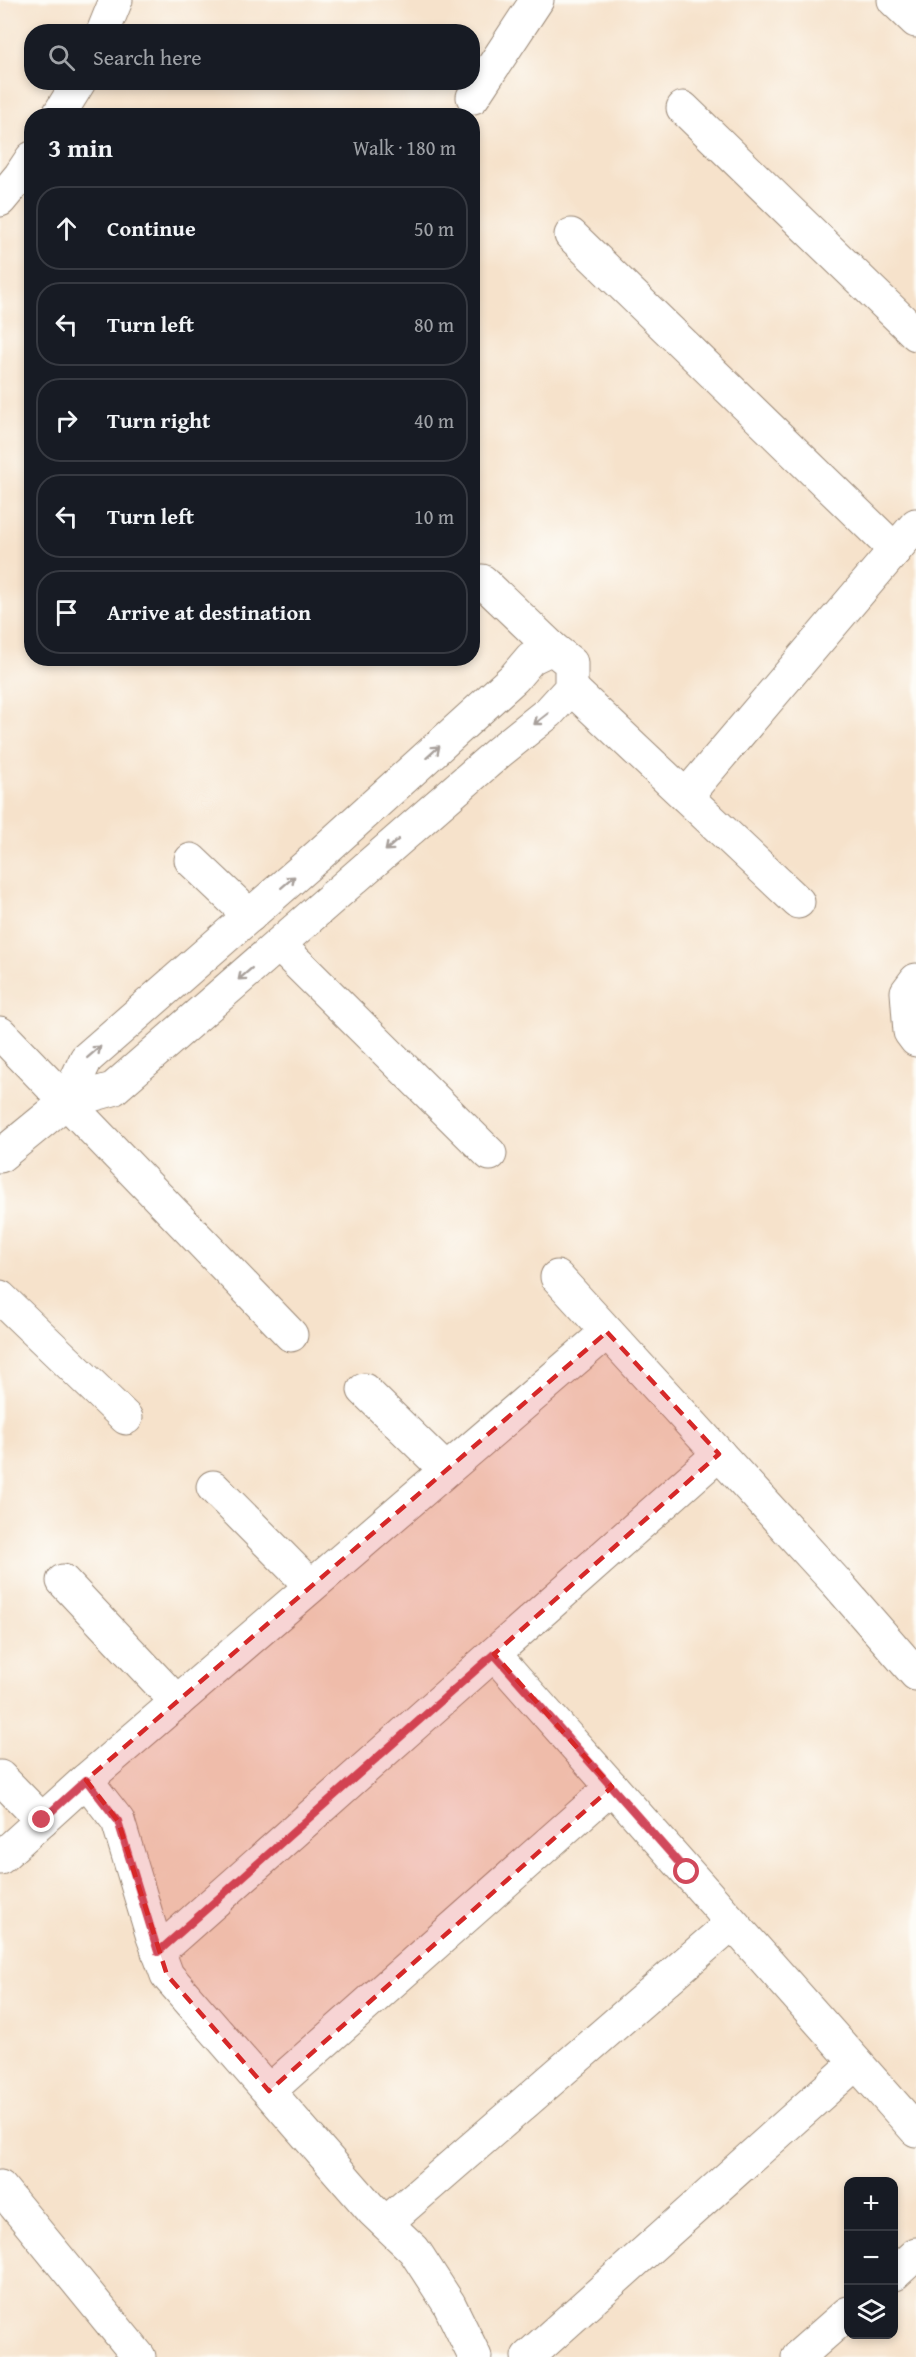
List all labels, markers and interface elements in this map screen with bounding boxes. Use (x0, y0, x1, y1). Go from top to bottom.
search box (24, 24, 480, 90)
icon: search (45, 41, 78, 74)
text: Search here (93, 41, 202, 73)
text: 3 min (48, 128, 113, 167)
text: Walk · 180 m (353, 133, 456, 162)
icon: ahead (50, 212, 83, 245)
text: Continue (107, 212, 196, 244)
text: 50 m (414, 214, 454, 243)
icon: left (50, 308, 83, 341)
text: Turn left (107, 308, 194, 340)
text: 80 m (414, 310, 454, 339)
icon: right (50, 404, 83, 437)
text: Turn right (107, 404, 210, 436)
text: 40 m (414, 406, 454, 435)
icon: left (50, 500, 83, 533)
text: Turn left (107, 500, 194, 532)
text: 10 m (414, 502, 454, 531)
icon: arrive (50, 596, 83, 629)
text: Arrive at destination (107, 596, 311, 628)
one-way arrow (533, 713, 549, 726)
one-way arrow (425, 745, 440, 759)
one-way arrow (384, 839, 400, 852)
one-way arrow (280, 875, 295, 889)
one-way arrow (238, 967, 253, 981)
one-way arrow (86, 1045, 101, 1059)
route end (28, 1806, 54, 1832)
route start (673, 1858, 699, 1884)
map controls (844, 2177, 898, 2339)
button: + (844, 2177, 898, 2231)
button: − (844, 2231, 898, 2285)
button: layers (844, 2285, 898, 2339)

